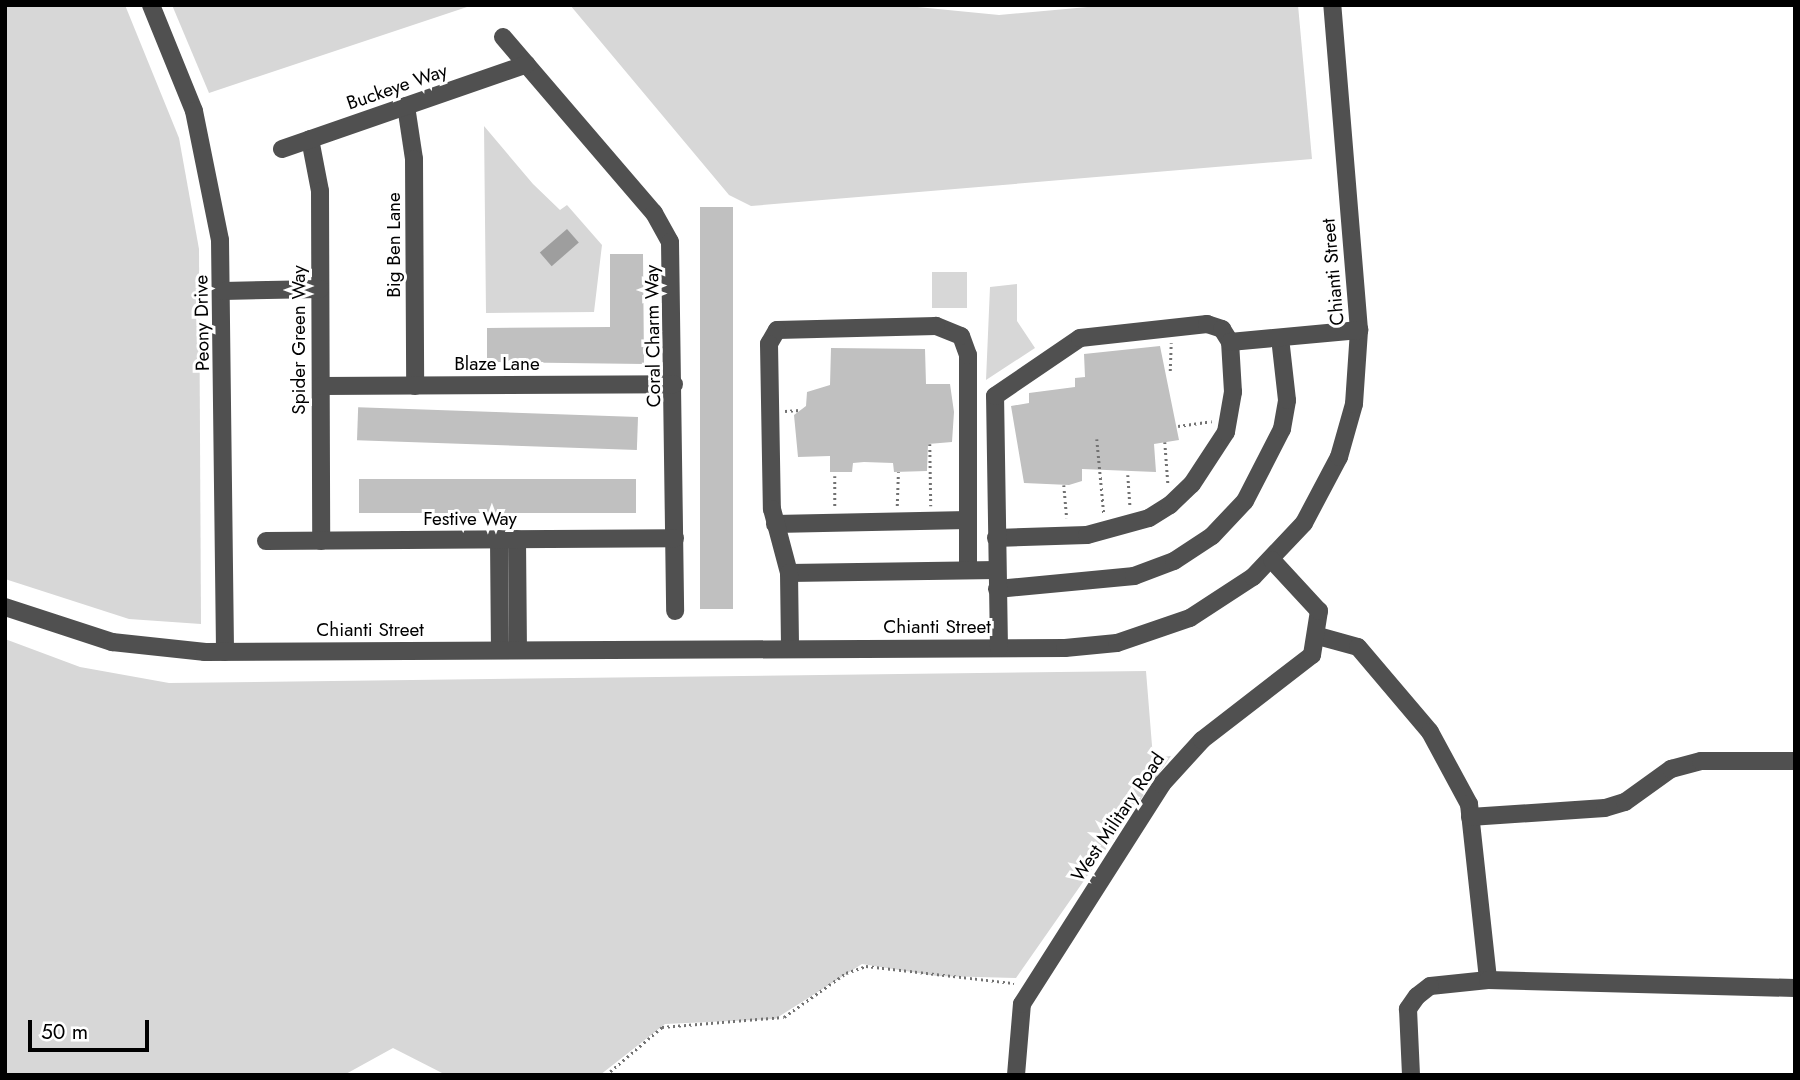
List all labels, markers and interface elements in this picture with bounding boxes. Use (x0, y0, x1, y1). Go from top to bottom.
street label: Buckeye Way (344, 59, 450, 115)
street label: Big Ben Lane (383, 192, 405, 298)
street label: Chianti Street (1317, 217, 1349, 327)
street label: Spider Green Way (288, 265, 310, 415)
street label: Coral Charm Way (640, 265, 666, 407)
street label: Peony Drive (190, 275, 214, 371)
street label: Blaze Lane (454, 353, 540, 375)
street label: Festive Way (423, 508, 517, 530)
street label: Chianti Street (883, 616, 991, 638)
street label: Chianti Street (316, 619, 424, 641)
street label: West Military Road (1066, 748, 1170, 886)
scale bar (32, 1006, 152, 1050)
text: 50 m (41, 1017, 88, 1047)

